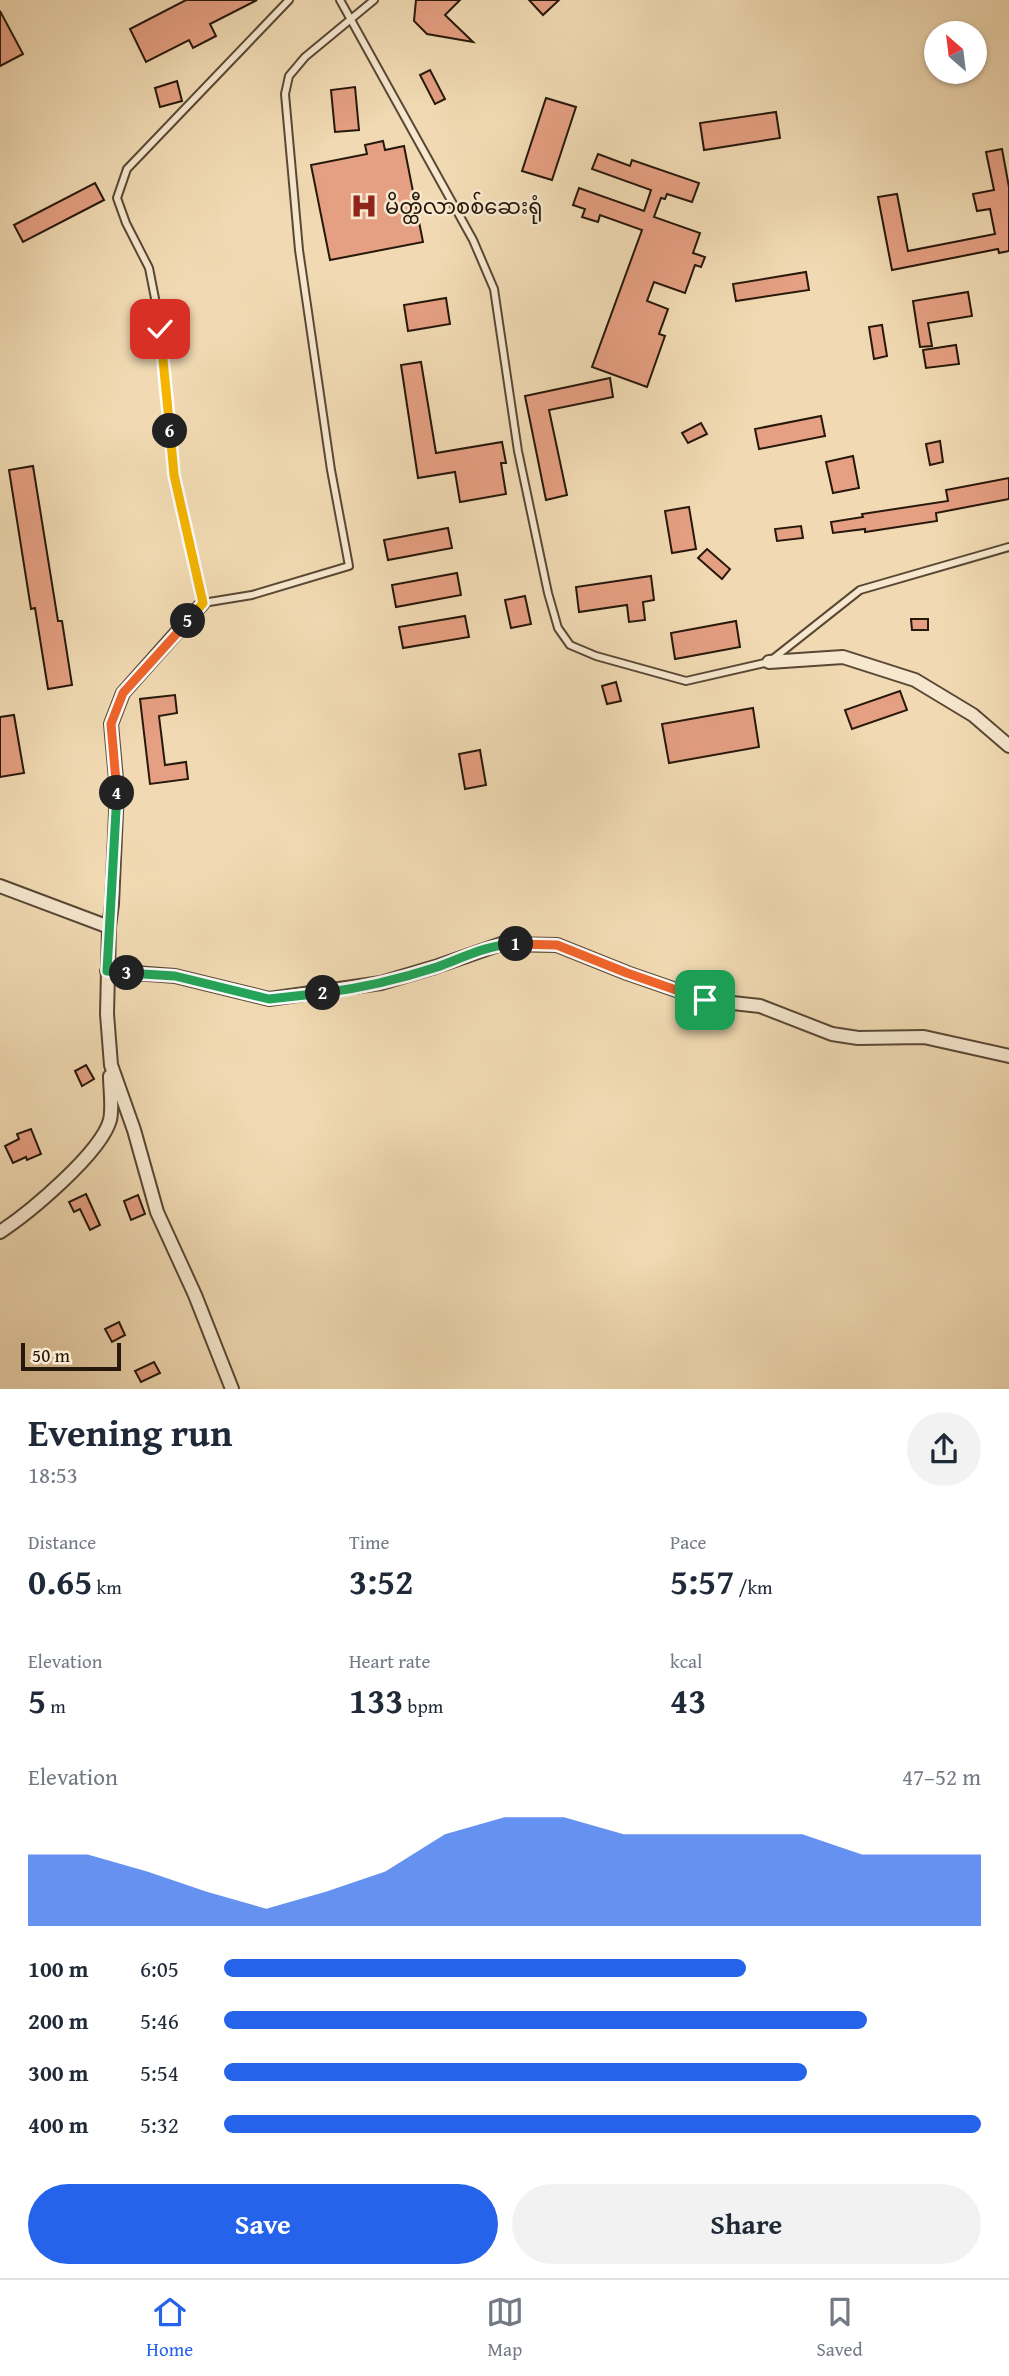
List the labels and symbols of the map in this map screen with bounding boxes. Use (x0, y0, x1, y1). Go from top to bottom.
north arrow (924, 21, 987, 84)
hospital icon: မိတ္ထီလာစစ်ဆေးရုံ (349, 191, 379, 221)
place label: မိတ္ထီလာစစ်ဆေးရုံ (385, 191, 542, 224)
pin (130, 299, 190, 359)
pin: 6 (152, 414, 188, 448)
pin: 5 (170, 604, 206, 638)
pin: 4 (100, 776, 134, 810)
pin: 1 (498, 926, 534, 962)
pin: 3 (110, 956, 144, 990)
pin (675, 970, 735, 1030)
pin: 2 (306, 976, 340, 1010)
scale bar (21, 1340, 121, 1372)

